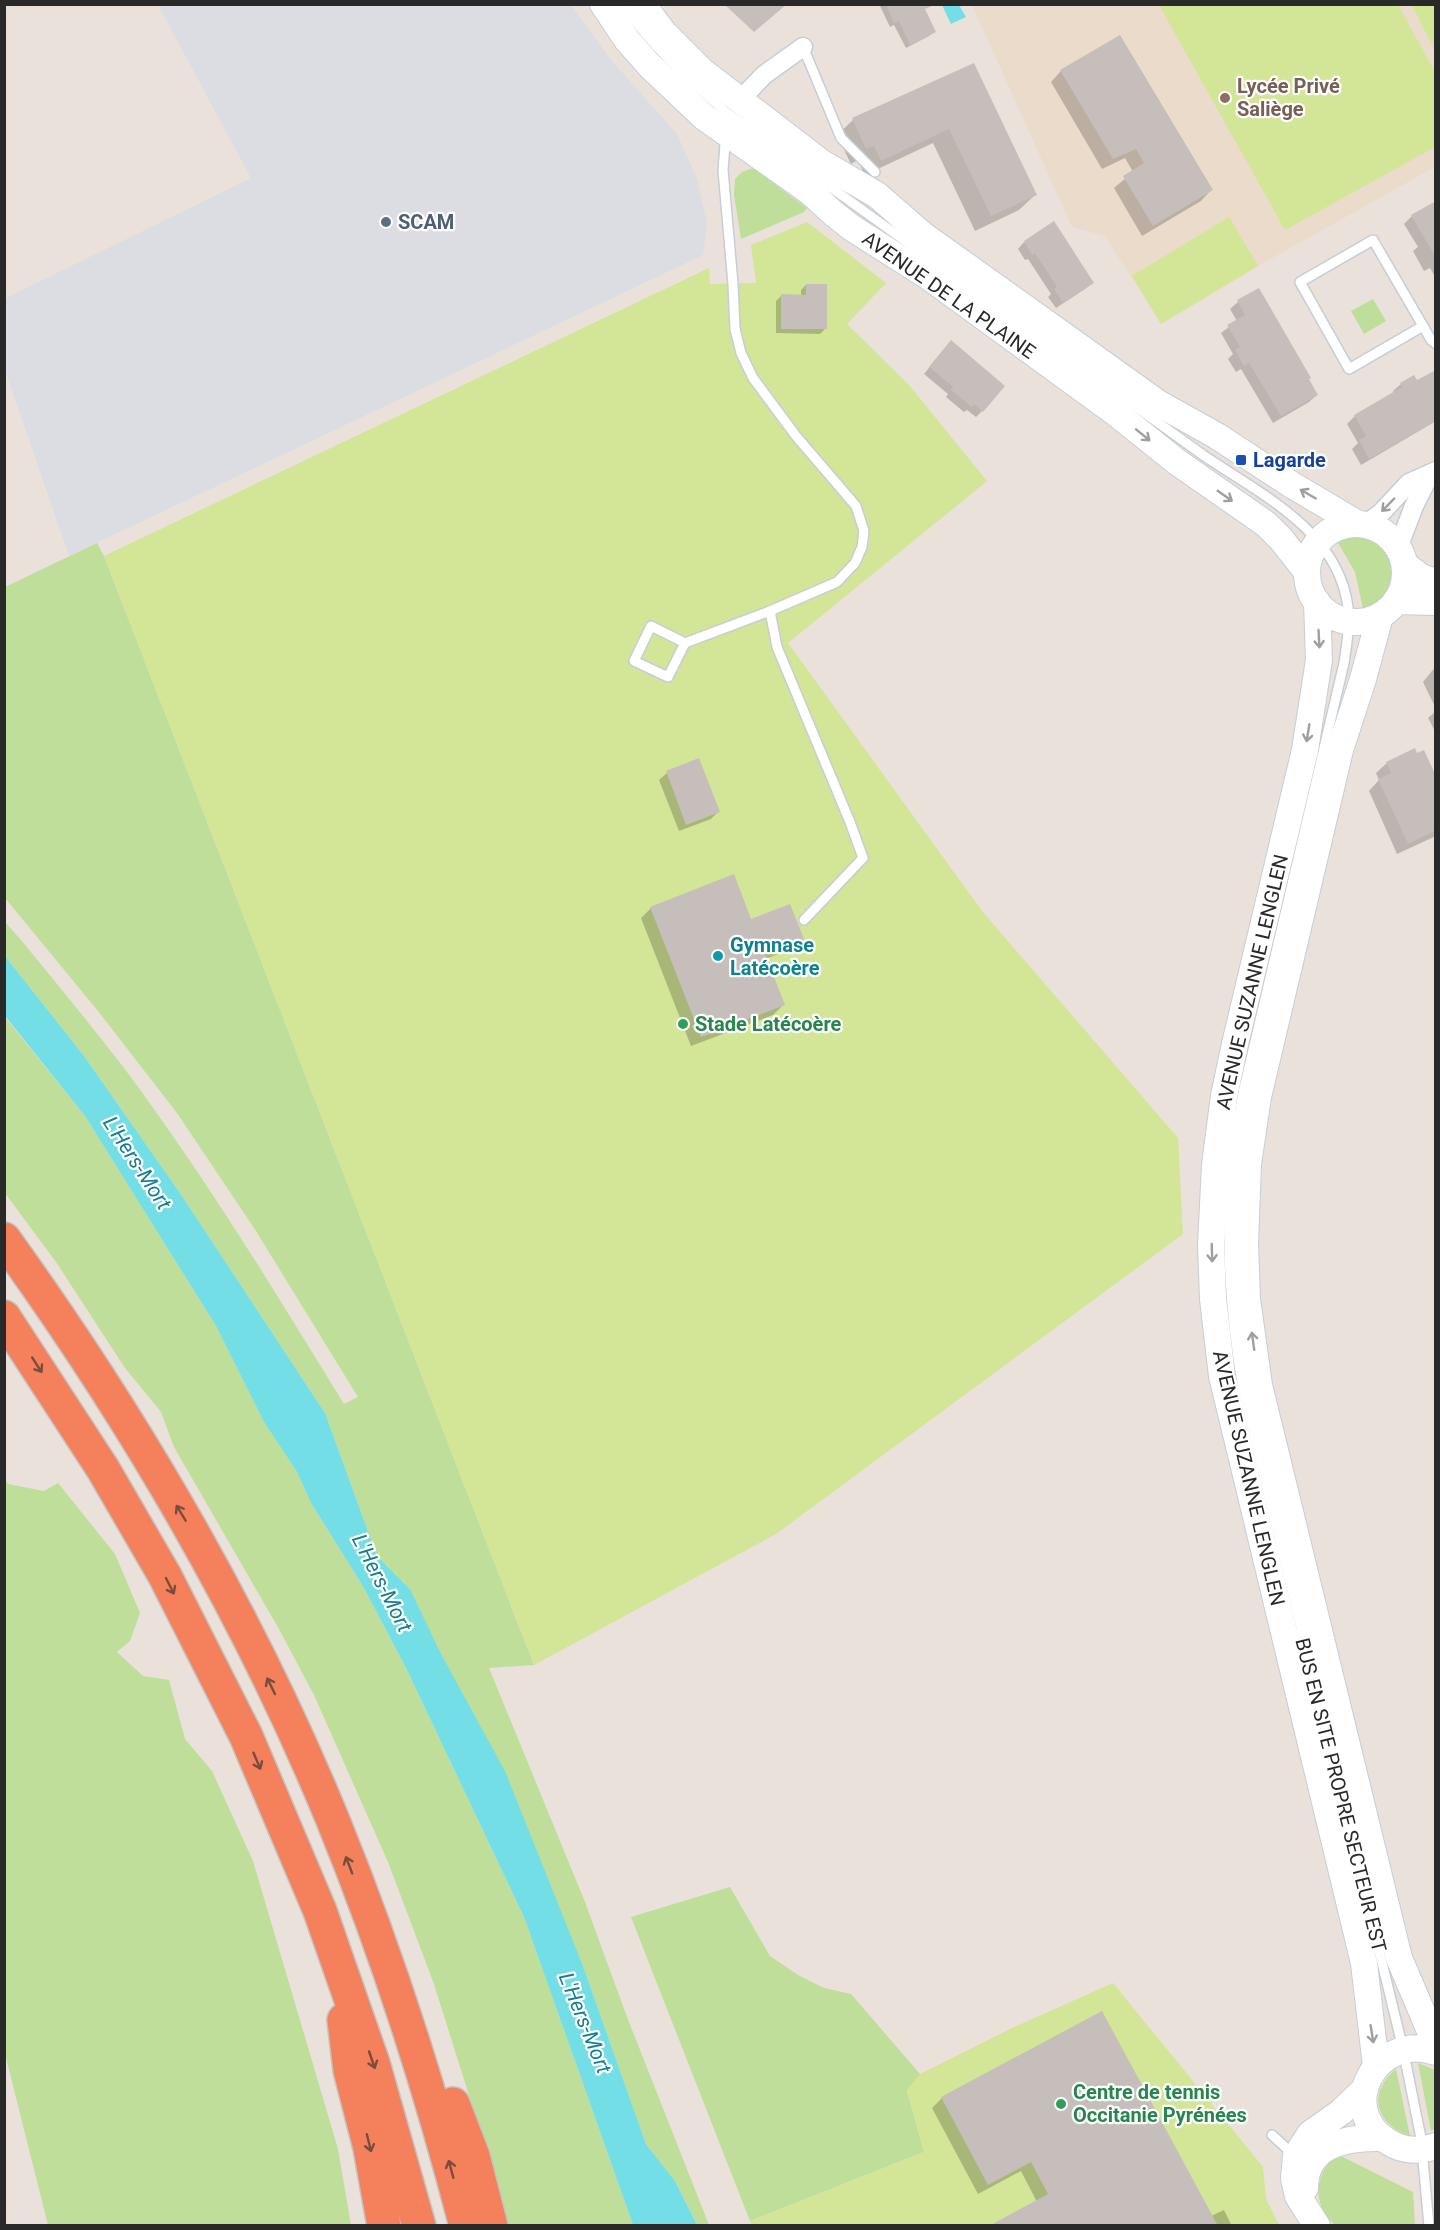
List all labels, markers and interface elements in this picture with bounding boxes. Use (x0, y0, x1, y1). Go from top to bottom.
place label: Lycée Privé Saliège (1237, 74, 1340, 121)
marker: Lycée Privé Saliège (1218, 91, 1232, 105)
place label: SCAM (398, 210, 454, 234)
marker: SCAM (379, 215, 393, 229)
street label: AVENUE DE LA PLAINE (858, 226, 1040, 364)
one-way arrow (1135, 428, 1151, 441)
place label: Lagarde (1253, 448, 1326, 472)
marker: Lagarde (1234, 453, 1248, 467)
one-way arrow (1300, 488, 1317, 500)
one-way arrow (1217, 490, 1233, 502)
one-way arrow (1381, 497, 1395, 512)
one-way arrow (1313, 628, 1324, 648)
one-way arrow (1302, 722, 1313, 742)
street label: AVENUE SUZANNE LENGLEN (1211, 852, 1293, 1112)
place label: Gymnase Latécoère (730, 933, 820, 980)
marker: Gymnase Latécoère (711, 949, 725, 963)
place label: Stade Latécoère (695, 1012, 842, 1036)
marker: Stade Latécoère (676, 1017, 690, 1031)
water label: L'Hers-Mort (98, 1112, 176, 1214)
one-way arrow (1206, 1243, 1217, 1263)
one-way arrow (1248, 1331, 1259, 1351)
street label: AVENUE SUZANNE LENGLEN (1208, 1348, 1290, 1608)
one-way arrow (31, 1356, 43, 1373)
one-way arrow (174, 1505, 186, 1522)
water label: L'Hers-Mort (347, 1530, 417, 1636)
one-way arrow (164, 1577, 176, 1594)
street label: BUS EN SITE PROPRE SECTEUR EST (1290, 1635, 1392, 1955)
one-way arrow (265, 1677, 277, 1695)
one-way arrow (252, 1752, 263, 1770)
one-way arrow (343, 1856, 354, 1874)
water label: L'Hers-Mort (554, 1969, 616, 2077)
one-way arrow (1367, 2023, 1378, 2043)
one-way arrow (368, 2050, 379, 2069)
place label: Centre de tennis Occitanie Pyrénées (1073, 2080, 1247, 2127)
marker: Centre de tennis Occitanie Pyrénées (1054, 2097, 1068, 2111)
one-way arrow (363, 2133, 375, 2152)
one-way arrow (445, 2160, 456, 2179)

